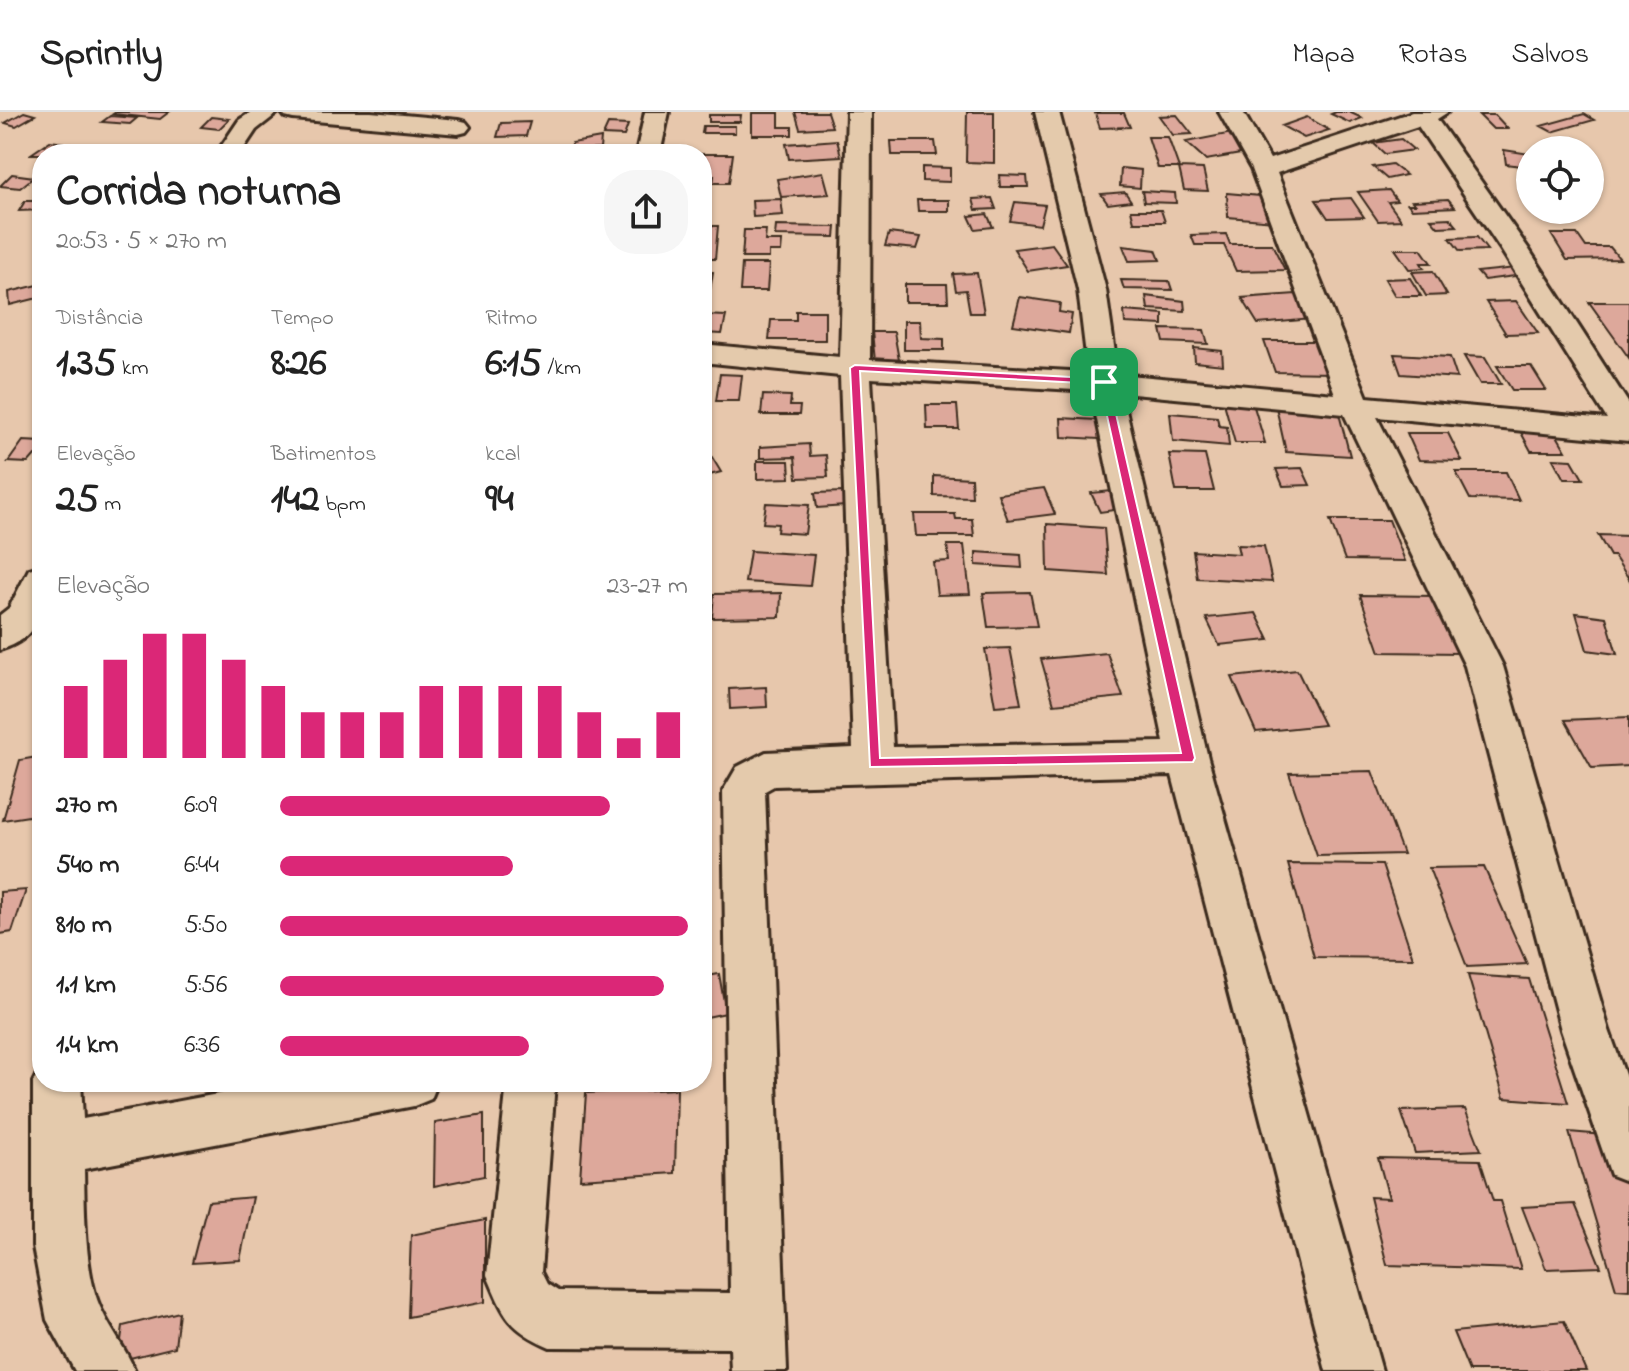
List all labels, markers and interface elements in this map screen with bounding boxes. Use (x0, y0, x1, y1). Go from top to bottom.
text: Sprintly (40, 27, 163, 83)
text: Mapa (1292, 35, 1355, 76)
text: Rotas (1399, 35, 1468, 76)
text: Salvos (1512, 35, 1589, 76)
map controls (1516, 136, 1604, 224)
button: locate (1516, 136, 1604, 224)
text: Corrida noturna (56, 161, 341, 225)
button: share (604, 170, 688, 254)
text: 20:53 · 5 × 270 m (56, 223, 227, 261)
text: Distância (56, 303, 143, 335)
text: Tempo (271, 303, 334, 335)
text: Ritmo (485, 303, 537, 335)
text: 1.35 (56, 335, 116, 394)
text: 8:26 (271, 335, 327, 394)
text: 6:15 (485, 335, 542, 394)
pin (1070, 348, 1138, 416)
text: km (116, 353, 149, 385)
text: /km (542, 353, 581, 385)
icon: arrive (1082, 360, 1126, 404)
text: Elevação (56, 439, 136, 471)
text: Batimentos (271, 439, 377, 471)
text: kcal (485, 439, 520, 471)
text: 25 (56, 471, 99, 530)
text: 142 (271, 471, 320, 530)
text: 94 (485, 471, 514, 530)
text: m (99, 489, 121, 521)
text: bpm (320, 489, 366, 521)
text: Elevação (56, 568, 150, 606)
text: 23–27 m (607, 568, 688, 606)
text: 270 m (56, 787, 118, 825)
text: 6:09 (184, 787, 217, 825)
text: 540 m (56, 847, 120, 885)
text: 6:44 (184, 847, 219, 885)
text: 810 m (56, 907, 112, 945)
text: 5:50 (184, 907, 227, 945)
text: 1.1 km (56, 967, 116, 1005)
text: 5:56 (184, 967, 227, 1005)
text: 1.4 km (56, 1027, 118, 1065)
text: 6:36 (184, 1027, 220, 1065)

